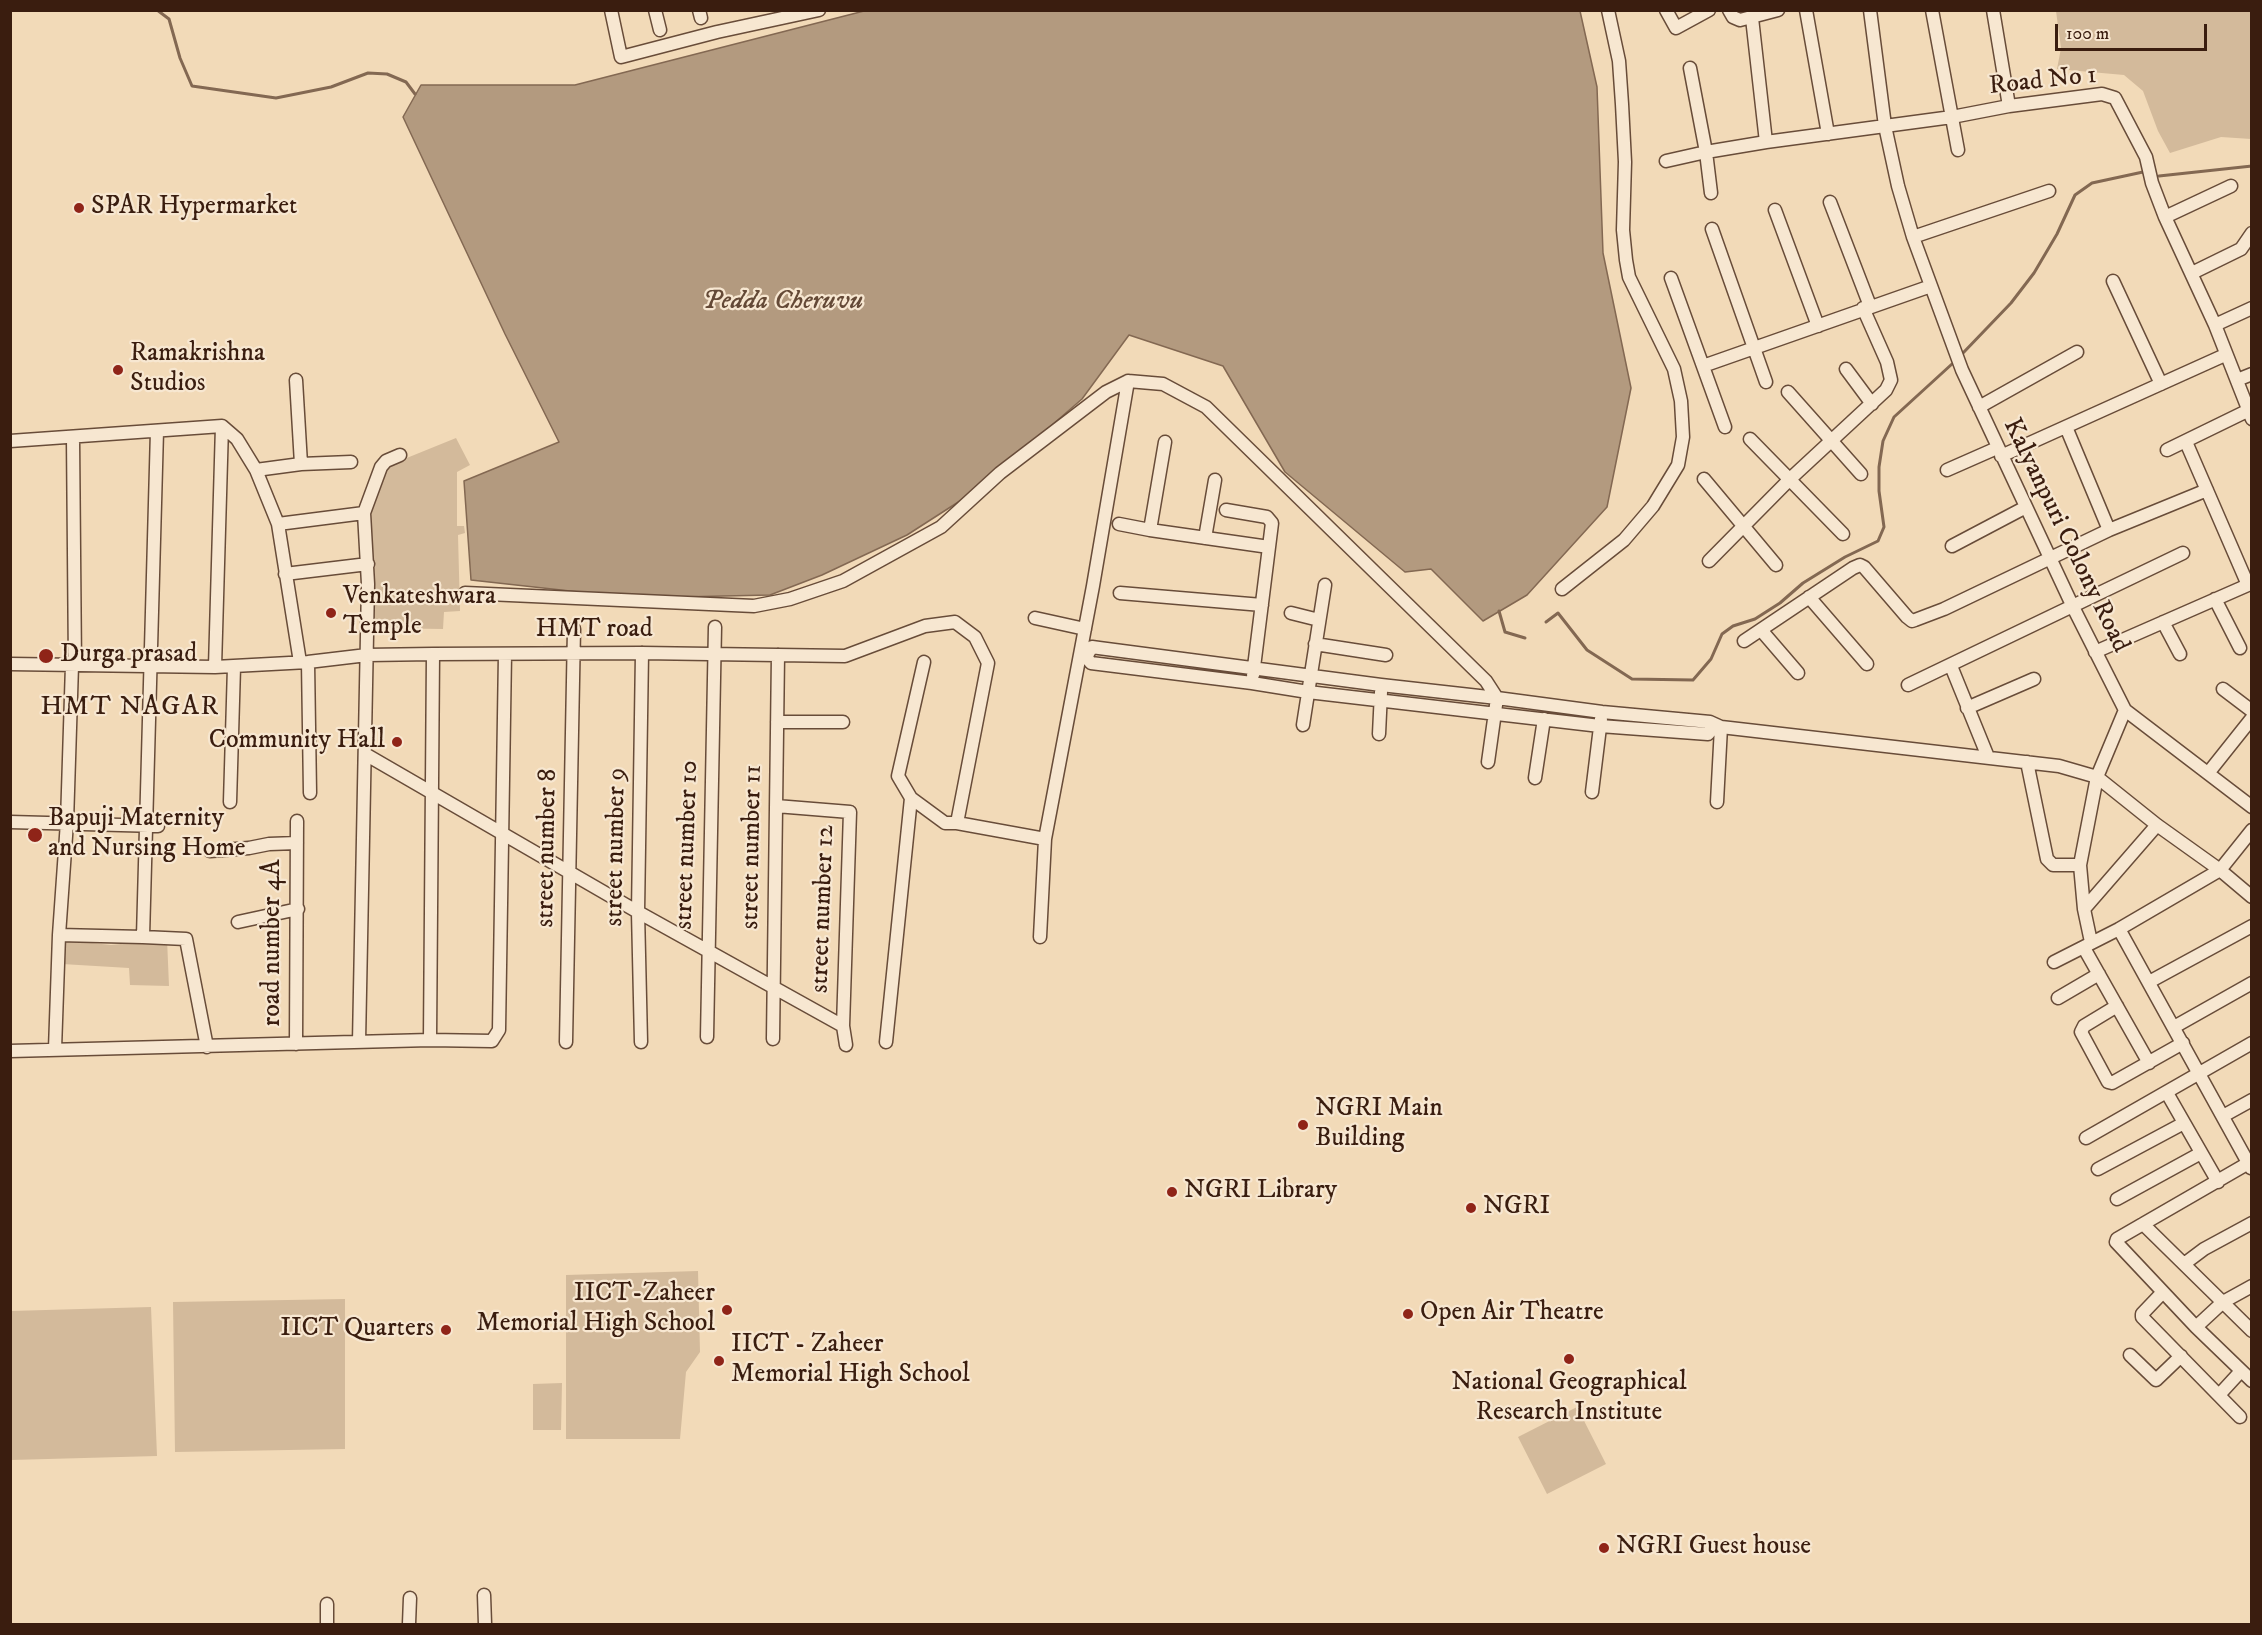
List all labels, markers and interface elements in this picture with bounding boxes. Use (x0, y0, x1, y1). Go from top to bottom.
scale bar (2058, 12, 2210, 50)
text: 100 m (2066, 23, 2109, 45)
street label: Road No 1 (1988, 61, 2098, 103)
place label: SPAR Hypermarket (91, 192, 297, 224)
marker: SPAR Hypermarket (72, 201, 86, 215)
water label: Pedda Cheruvu (702, 286, 864, 318)
place label: Ramakrishna Studios (130, 339, 265, 400)
marker: Ramakrishna Studios (111, 363, 125, 377)
street label: Kalyanpuri Colony Road (1995, 414, 2135, 658)
place label: Venkateshwara Temple (343, 582, 496, 644)
marker: Venkateshwara Temple (324, 606, 338, 620)
street label: HMT road (535, 615, 653, 647)
place label: Durga prasad (60, 640, 197, 672)
marker: Durga prasad (37, 647, 55, 665)
district label: HMT NAGAR (40, 692, 220, 724)
place label: Community Hall (209, 726, 385, 758)
marker: Community Hall (390, 735, 404, 749)
street label: street number 10 (669, 760, 707, 930)
street label: street number 11 (736, 764, 770, 930)
street label: street number 9 (600, 767, 634, 927)
street label: street number 8 (531, 768, 565, 928)
place label: Bapuji Maternity and Nursing Home (48, 804, 246, 866)
street label: street number 12 (805, 824, 843, 994)
marker: Bapuji Maternity and Nursing Home (26, 826, 44, 844)
street label: road number 4A (258, 859, 290, 1027)
place label: NGRI Main Building (1315, 1094, 1443, 1156)
marker: NGRI Main Building (1296, 1118, 1310, 1132)
place label: NGRI Library (1184, 1176, 1337, 1208)
marker: NGRI Library (1165, 1185, 1179, 1199)
place label: NGRI (1483, 1192, 1550, 1224)
marker: NGRI (1464, 1201, 1478, 1215)
place label: IICT-Zaheer Memorial High School (476, 1279, 715, 1340)
place label: Open Air Theatre (1420, 1298, 1604, 1330)
marker: IICT-Zaheer Memorial High School (720, 1303, 734, 1317)
marker: Open Air Theatre (1401, 1307, 1415, 1321)
place label: IICT Quarters (280, 1314, 434, 1346)
marker: IICT Quarters (439, 1323, 453, 1337)
place label: IICT - Zaheer Memorial High School (731, 1330, 970, 1392)
marker: National Geographical Research Institute (1562, 1352, 1576, 1366)
marker: IICT - Zaheer Memorial High School (712, 1354, 726, 1368)
place label: National Geographical Research Institute (1451, 1368, 1687, 1430)
place label: NGRI Guest house (1616, 1532, 1811, 1564)
marker: NGRI Guest house (1597, 1541, 1611, 1555)

